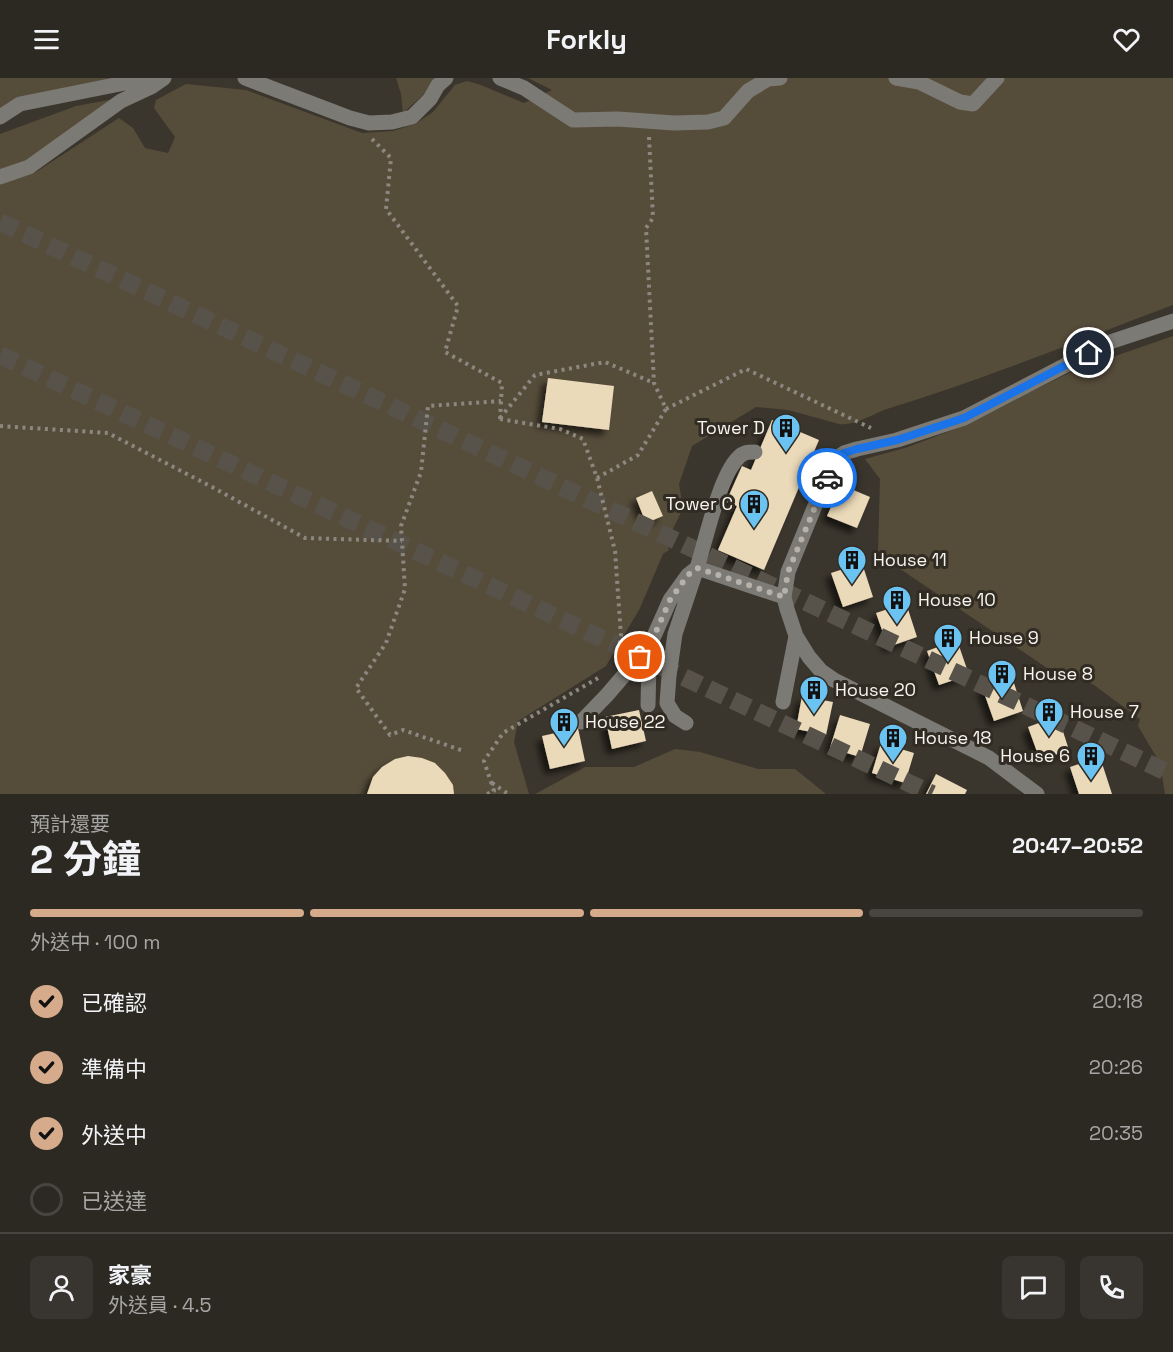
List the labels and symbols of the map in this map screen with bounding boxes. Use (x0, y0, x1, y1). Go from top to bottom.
pin (1063, 327, 1114, 378)
building icon: Tower D (770, 412, 802, 454)
place label: Tower D (697, 416, 765, 439)
courier (797, 448, 857, 508)
building icon: Tower C (738, 488, 770, 530)
place label: Tower C (665, 492, 733, 515)
building icon: House 11 (836, 544, 868, 586)
place label: House 11 (873, 548, 947, 571)
building icon: House 10 (881, 584, 913, 626)
place label: House 10 (918, 588, 996, 611)
building icon: House 9 (932, 622, 964, 664)
place label: House 9 (969, 626, 1039, 649)
pin (614, 631, 665, 682)
building icon: House 8 (986, 658, 1018, 700)
place label: House 8 (1023, 662, 1093, 685)
building icon: House 20 (798, 674, 830, 716)
place label: House 20 (835, 678, 916, 701)
building icon: House 7 (1033, 696, 1065, 738)
place label: House 7 (1070, 700, 1139, 723)
building icon: House 22 (548, 706, 580, 748)
place label: House 22 (585, 710, 665, 733)
building icon: House 18 (877, 722, 909, 764)
place label: House 18 (914, 726, 991, 749)
building icon: House 6 (1075, 740, 1107, 782)
place label: House 6 (1000, 744, 1070, 767)

